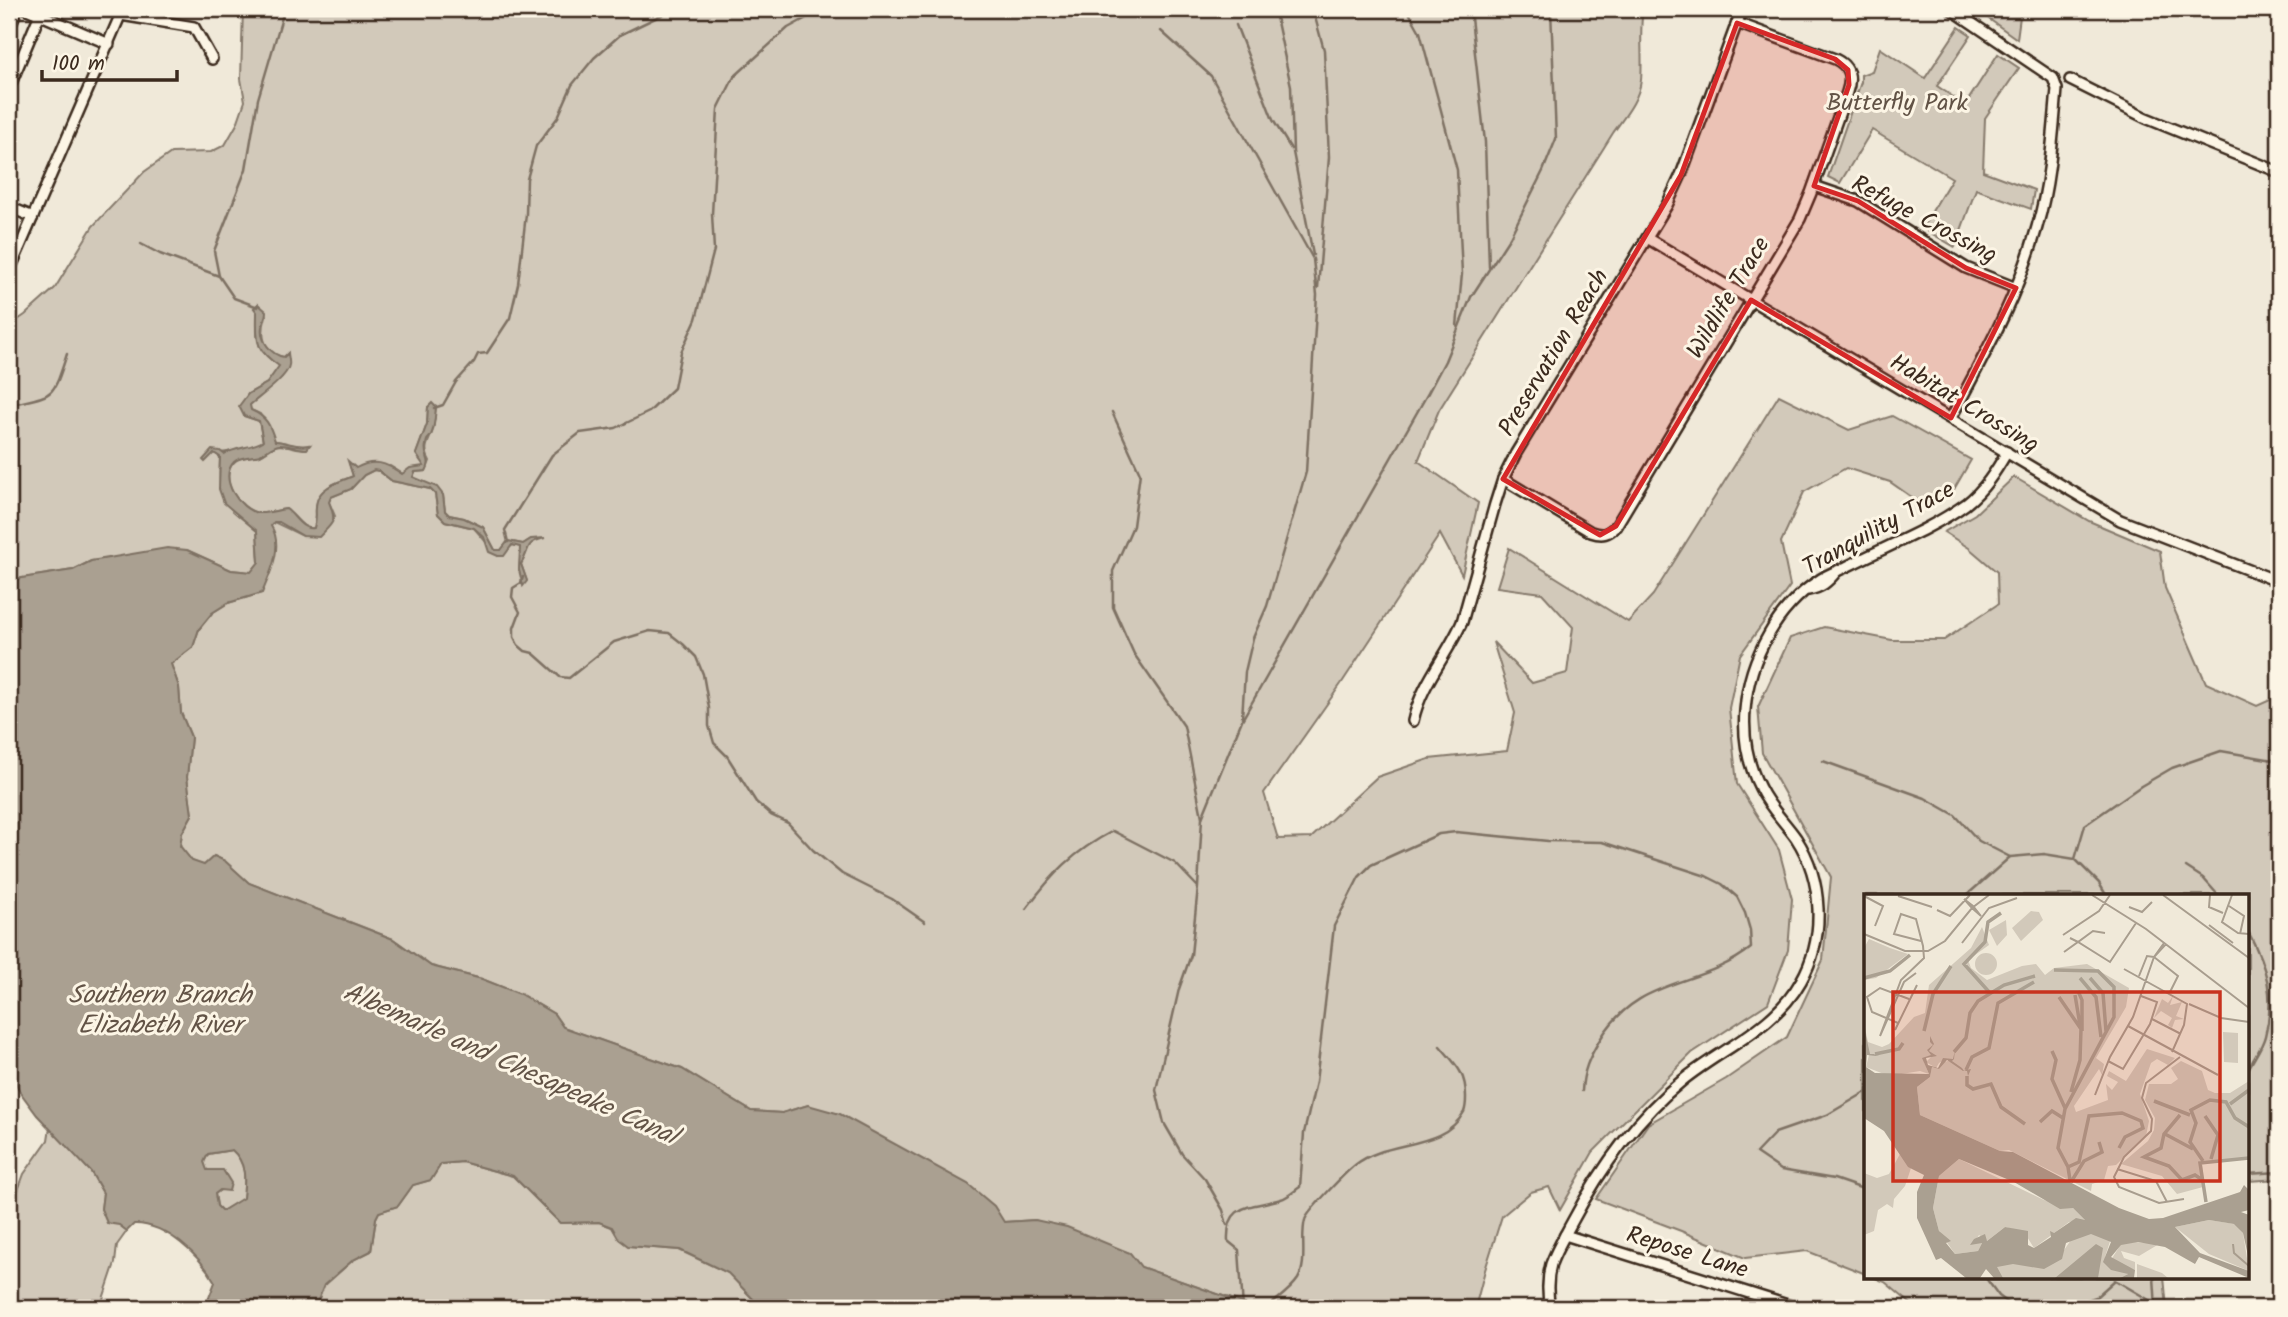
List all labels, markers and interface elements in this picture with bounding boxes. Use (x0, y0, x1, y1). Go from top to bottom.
scale bar (42, 38, 177, 82)
text: 100 m (52, 48, 105, 81)
park label: Butterfly Park (1826, 84, 1969, 123)
street label: Refuge Crossing (1844, 165, 2004, 275)
street label: Wildlife Trace (1677, 229, 1781, 367)
street label: Preservation Reach (1488, 262, 1620, 444)
street label: Habitat Crossing (1882, 344, 2046, 464)
street label: Tranquility Trace (1796, 471, 1962, 587)
inset map (1864, 894, 2250, 1278)
water label: Albemarle and Chesapeake Canal (336, 972, 688, 1160)
water label: Southern Branch Elizabeth River (68, 975, 254, 1047)
street label: Repose Lane (1621, 1216, 1753, 1290)

